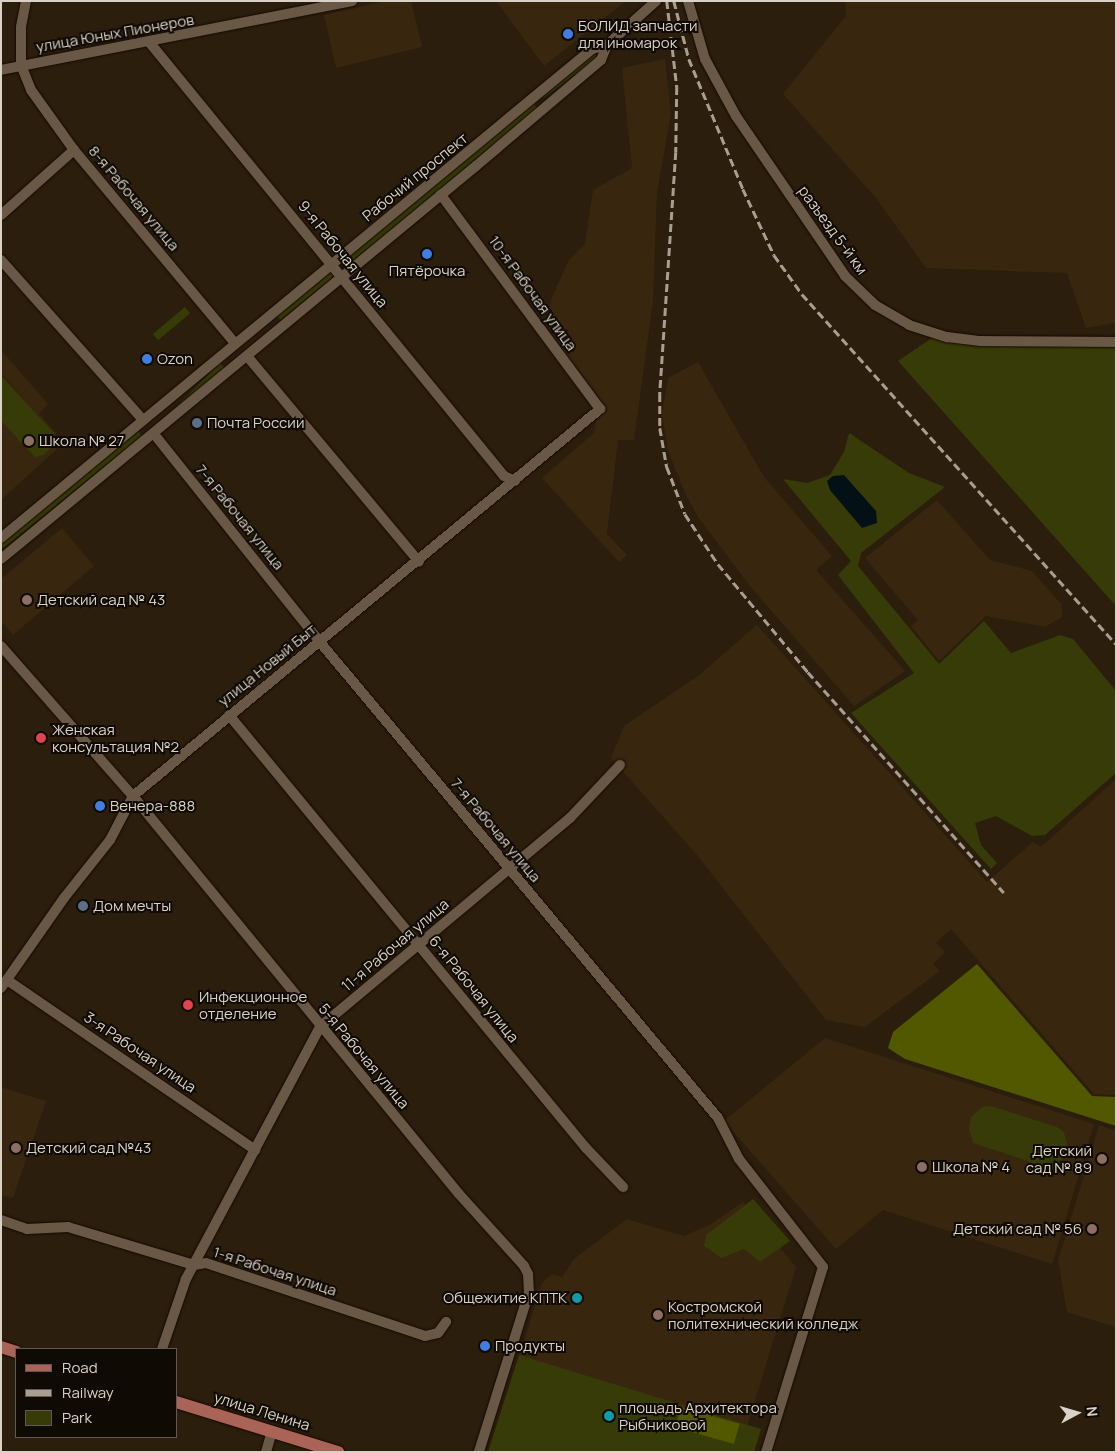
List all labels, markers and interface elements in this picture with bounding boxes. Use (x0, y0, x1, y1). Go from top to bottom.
street label: улица Юных Пионеров (35, 10, 195, 56)
place label: БОЛИД запчасти для иномарок (578, 16, 698, 51)
marker: БОЛИД запчасти для иномарок (562, 28, 574, 40)
street label: Рабочий проспект (359, 129, 471, 225)
street label: 8-я Рабочая улица (85, 142, 183, 254)
street label: разъезд 5-й км (795, 182, 871, 278)
street label: 9-я Рабочая улица (294, 197, 392, 311)
street label: 10-я Рабочая улица (485, 232, 581, 354)
marker: Пятёрочка (421, 248, 433, 260)
place label: Пятёрочка (389, 262, 465, 280)
place label: Ozon (157, 350, 193, 368)
marker: Ozon (141, 353, 153, 365)
place label: Почта России (207, 414, 304, 432)
marker: Почта России (191, 417, 203, 429)
place label: Школа № 27 (39, 432, 124, 450)
marker: Школа № 27 (23, 435, 35, 447)
street label: 7-я Рабочая улица (192, 461, 288, 573)
place label: Детский сад № 43 (37, 591, 165, 609)
marker: Детский сад № 43 (21, 594, 33, 606)
street label: улица Новый Быт (214, 620, 320, 710)
place label: Женская консультация №2 (52, 720, 179, 755)
marker: Женская консультация №2 (34, 731, 48, 745)
street label: 7-я Рабочая улица (447, 774, 545, 886)
place label: Венера-888 (110, 797, 195, 815)
marker: Венера-888 (94, 800, 106, 812)
street label: 11-я Рабочая улица (338, 895, 452, 995)
place label: Дом мечты (93, 897, 171, 915)
marker: Дом мечты (77, 900, 89, 912)
street label: 6-я Рабочая улица (425, 932, 523, 1046)
place label: Инфекционное отделение (199, 987, 307, 1022)
marker: Инфекционное отделение (181, 998, 195, 1012)
street label: 5-я Рабочая улица (315, 1000, 413, 1112)
street label: 3-я Рабочая улица (81, 1008, 199, 1096)
place label: Детский сад №43 (26, 1139, 151, 1157)
place label: Детский сад № 89 (1026, 1141, 1092, 1176)
marker: Детский сад №43 (10, 1142, 22, 1154)
marker: Детский сад № 89 (1096, 1153, 1108, 1165)
place label: Школа № 4 (932, 1158, 1010, 1176)
marker: Школа № 4 (916, 1161, 928, 1173)
place label: Детский сад № 56 (953, 1220, 1082, 1238)
marker: Детский сад № 56 (1086, 1223, 1098, 1235)
street label: 1-я Рабочая улица (211, 1243, 339, 1299)
place label: Общежитие КПТК (443, 1289, 567, 1307)
marker: Общежитие КПТК (571, 1292, 583, 1304)
place label: Костромской политехнический колледж (668, 1297, 858, 1332)
marker: Костромской политехнический колледж (652, 1309, 664, 1321)
place label: Продукты (495, 1337, 565, 1355)
marker: Продукты (479, 1340, 491, 1352)
legend (15, 1348, 178, 1438)
text: Road (62, 1357, 98, 1378)
text: Railway (62, 1382, 114, 1403)
street label: улица Ленина (212, 1388, 312, 1434)
north arrow (1052, 1388, 1102, 1438)
place label: площадь Архитектора Рыбниковой (619, 1398, 777, 1433)
text: N (1082, 1405, 1102, 1417)
text: Park (62, 1407, 92, 1428)
marker: площадь Архитектора Рыбниковой (603, 1410, 615, 1422)

